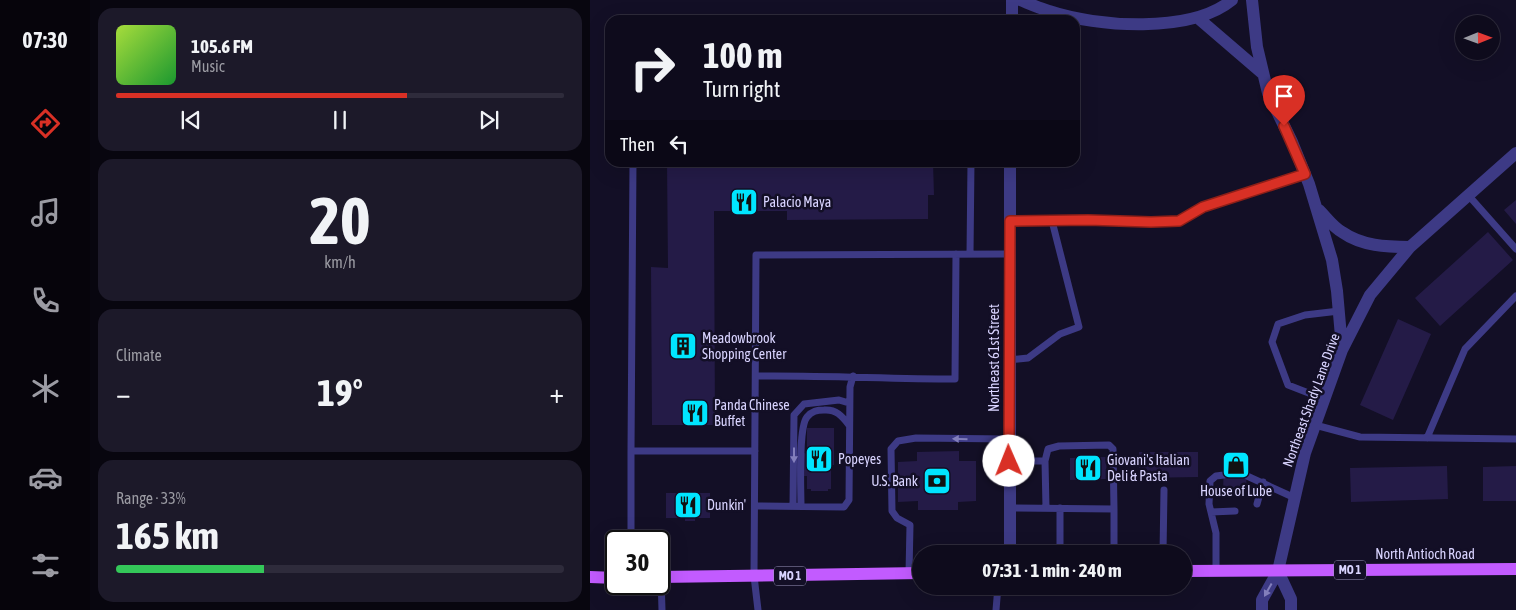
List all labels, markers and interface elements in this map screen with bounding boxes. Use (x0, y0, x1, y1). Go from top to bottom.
north arrow (1455, 15, 1500, 60)
map controls (1455, 15, 1500, 60)
text: 07:30 (22, 27, 68, 53)
text: 105.6 FM (191, 35, 253, 57)
icon: right (620, 35, 685, 100)
text: 100 m (703, 35, 782, 75)
text: Music (191, 57, 225, 75)
pin (1263, 75, 1305, 126)
text: Turn right (703, 76, 780, 102)
icon: arrive (1270, 82, 1298, 110)
icon: directions (28, 106, 63, 141)
icon: previous (177, 106, 205, 134)
icon: pause (326, 106, 354, 134)
icon: next (475, 106, 503, 134)
icon: left (665, 130, 693, 158)
text: Then (620, 133, 655, 155)
text: 20 (309, 183, 371, 258)
restaurant icon: Palacio Maya (729, 187, 759, 217)
place label: Palacio Maya (763, 194, 831, 210)
icon: music (28, 195, 63, 230)
text: km/h (324, 253, 356, 271)
icon: phone (28, 283, 63, 318)
street label: Northeast 61st Street (986, 304, 1002, 412)
place label: Meadowbrook Shopping Center (702, 330, 787, 362)
building icon: Meadowbrook Shopping Center (668, 331, 698, 361)
street label: Northeast Shady Lane Drive (1279, 331, 1343, 469)
text: Climate (116, 346, 162, 364)
icon: climate (28, 371, 63, 406)
text: 19° (317, 371, 363, 414)
text: − (116, 377, 131, 409)
text: + (549, 377, 564, 409)
place label: Panda Chinese Buffet (714, 397, 790, 429)
restaurant icon: Panda Chinese Buffet (680, 398, 710, 428)
position arrow (982, 434, 1034, 486)
one-way arrow (952, 435, 968, 443)
restaurant icon: Popeyes (804, 444, 834, 474)
one-way arrow (790, 448, 798, 464)
shop icon: House of Lube (1221, 450, 1251, 480)
place label: Popeyes (838, 451, 881, 467)
place label: Giovani's Italian Deli & Pasta (1107, 452, 1190, 484)
restaurant icon: Giovani's Italian Deli & Pasta (1073, 453, 1103, 483)
icon: car (28, 460, 63, 495)
bank icon: U.S. Bank (922, 466, 952, 496)
place label: U.S. Bank (871, 473, 918, 489)
place label: House of Lube (1200, 483, 1272, 499)
text: Range · 33% (116, 489, 186, 507)
restaurant icon: Dunkin' (673, 490, 703, 520)
place label: Dunkin' (707, 497, 746, 513)
text: 165 km (116, 514, 219, 557)
speed limit sign: 30 (605, 530, 670, 595)
street label: North Antioch Road (1375, 546, 1475, 562)
icon: filters (28, 548, 63, 583)
text: 07:31 · 1 min · 240 m (982, 559, 1122, 581)
road number: MO 1 (1334, 560, 1366, 580)
road number: MO 1 (774, 566, 806, 586)
one-way arrow (1263, 583, 1272, 596)

